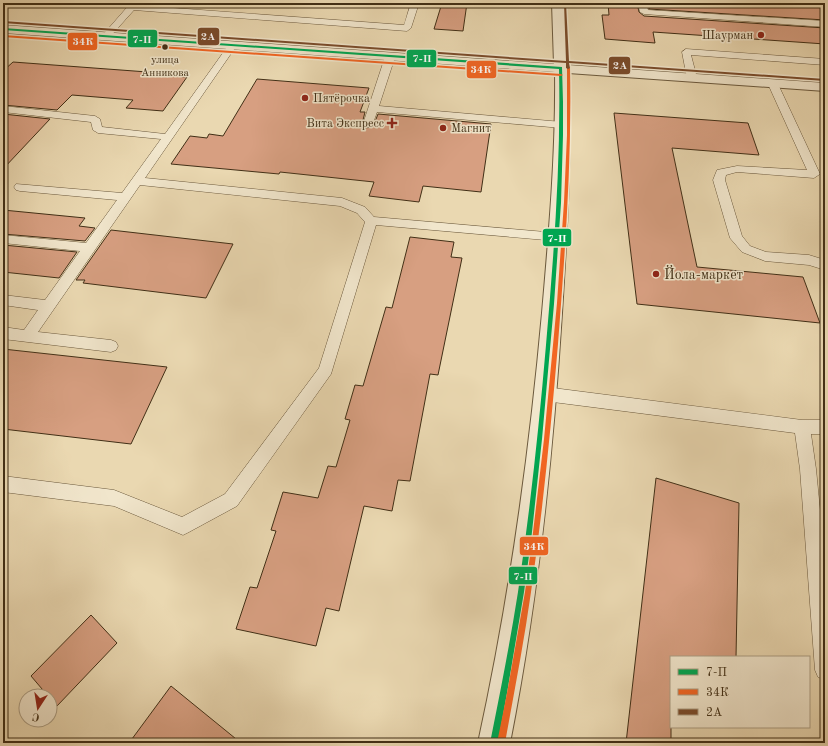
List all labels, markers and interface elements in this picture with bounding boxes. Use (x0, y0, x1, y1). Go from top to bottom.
line badge: 2А (197, 27, 220, 46)
line badge: 7-П (127, 29, 158, 48)
place label: Шаурман (702, 30, 753, 42)
marker: Шаурман (756, 30, 766, 40)
line badge: 34К (67, 32, 98, 51)
text: 2А (201, 32, 216, 43)
text: 7-П (132, 35, 152, 46)
text: 34К (73, 37, 93, 48)
marker: улица Анникова (160, 42, 170, 52)
line badge: 7-П (406, 49, 437, 68)
text: 7-П (412, 54, 432, 65)
place label: улица Анникова (141, 55, 190, 79)
line badge: 2А (608, 56, 631, 75)
line badge: 34К (466, 60, 497, 79)
text: 2А (613, 61, 628, 72)
text: 34К (471, 65, 491, 76)
marker: Пятёрочка (300, 93, 310, 103)
place label: Пятёрочка (313, 93, 370, 105)
place label: Вита Экспресс (307, 118, 384, 130)
marker: Вита Экспресс (387, 118, 397, 128)
marker: Магнит (438, 123, 448, 133)
place label: Магнит (451, 123, 491, 135)
line badge: 7-П (542, 228, 572, 247)
text: 7-П (547, 234, 567, 245)
place label: Йола-маркет (664, 264, 744, 282)
marker: Йола-маркет (651, 269, 661, 279)
line badge: 34К (519, 536, 549, 556)
text: 34К (524, 542, 544, 553)
line badge: 7-П (508, 566, 538, 585)
text: 7-П (513, 572, 533, 583)
legend (670, 656, 810, 728)
text: 7-П (706, 667, 727, 679)
text: 34К (706, 687, 729, 699)
north arrow (18, 688, 58, 728)
text: 2А (706, 707, 722, 719)
text: С (32, 710, 41, 722)

